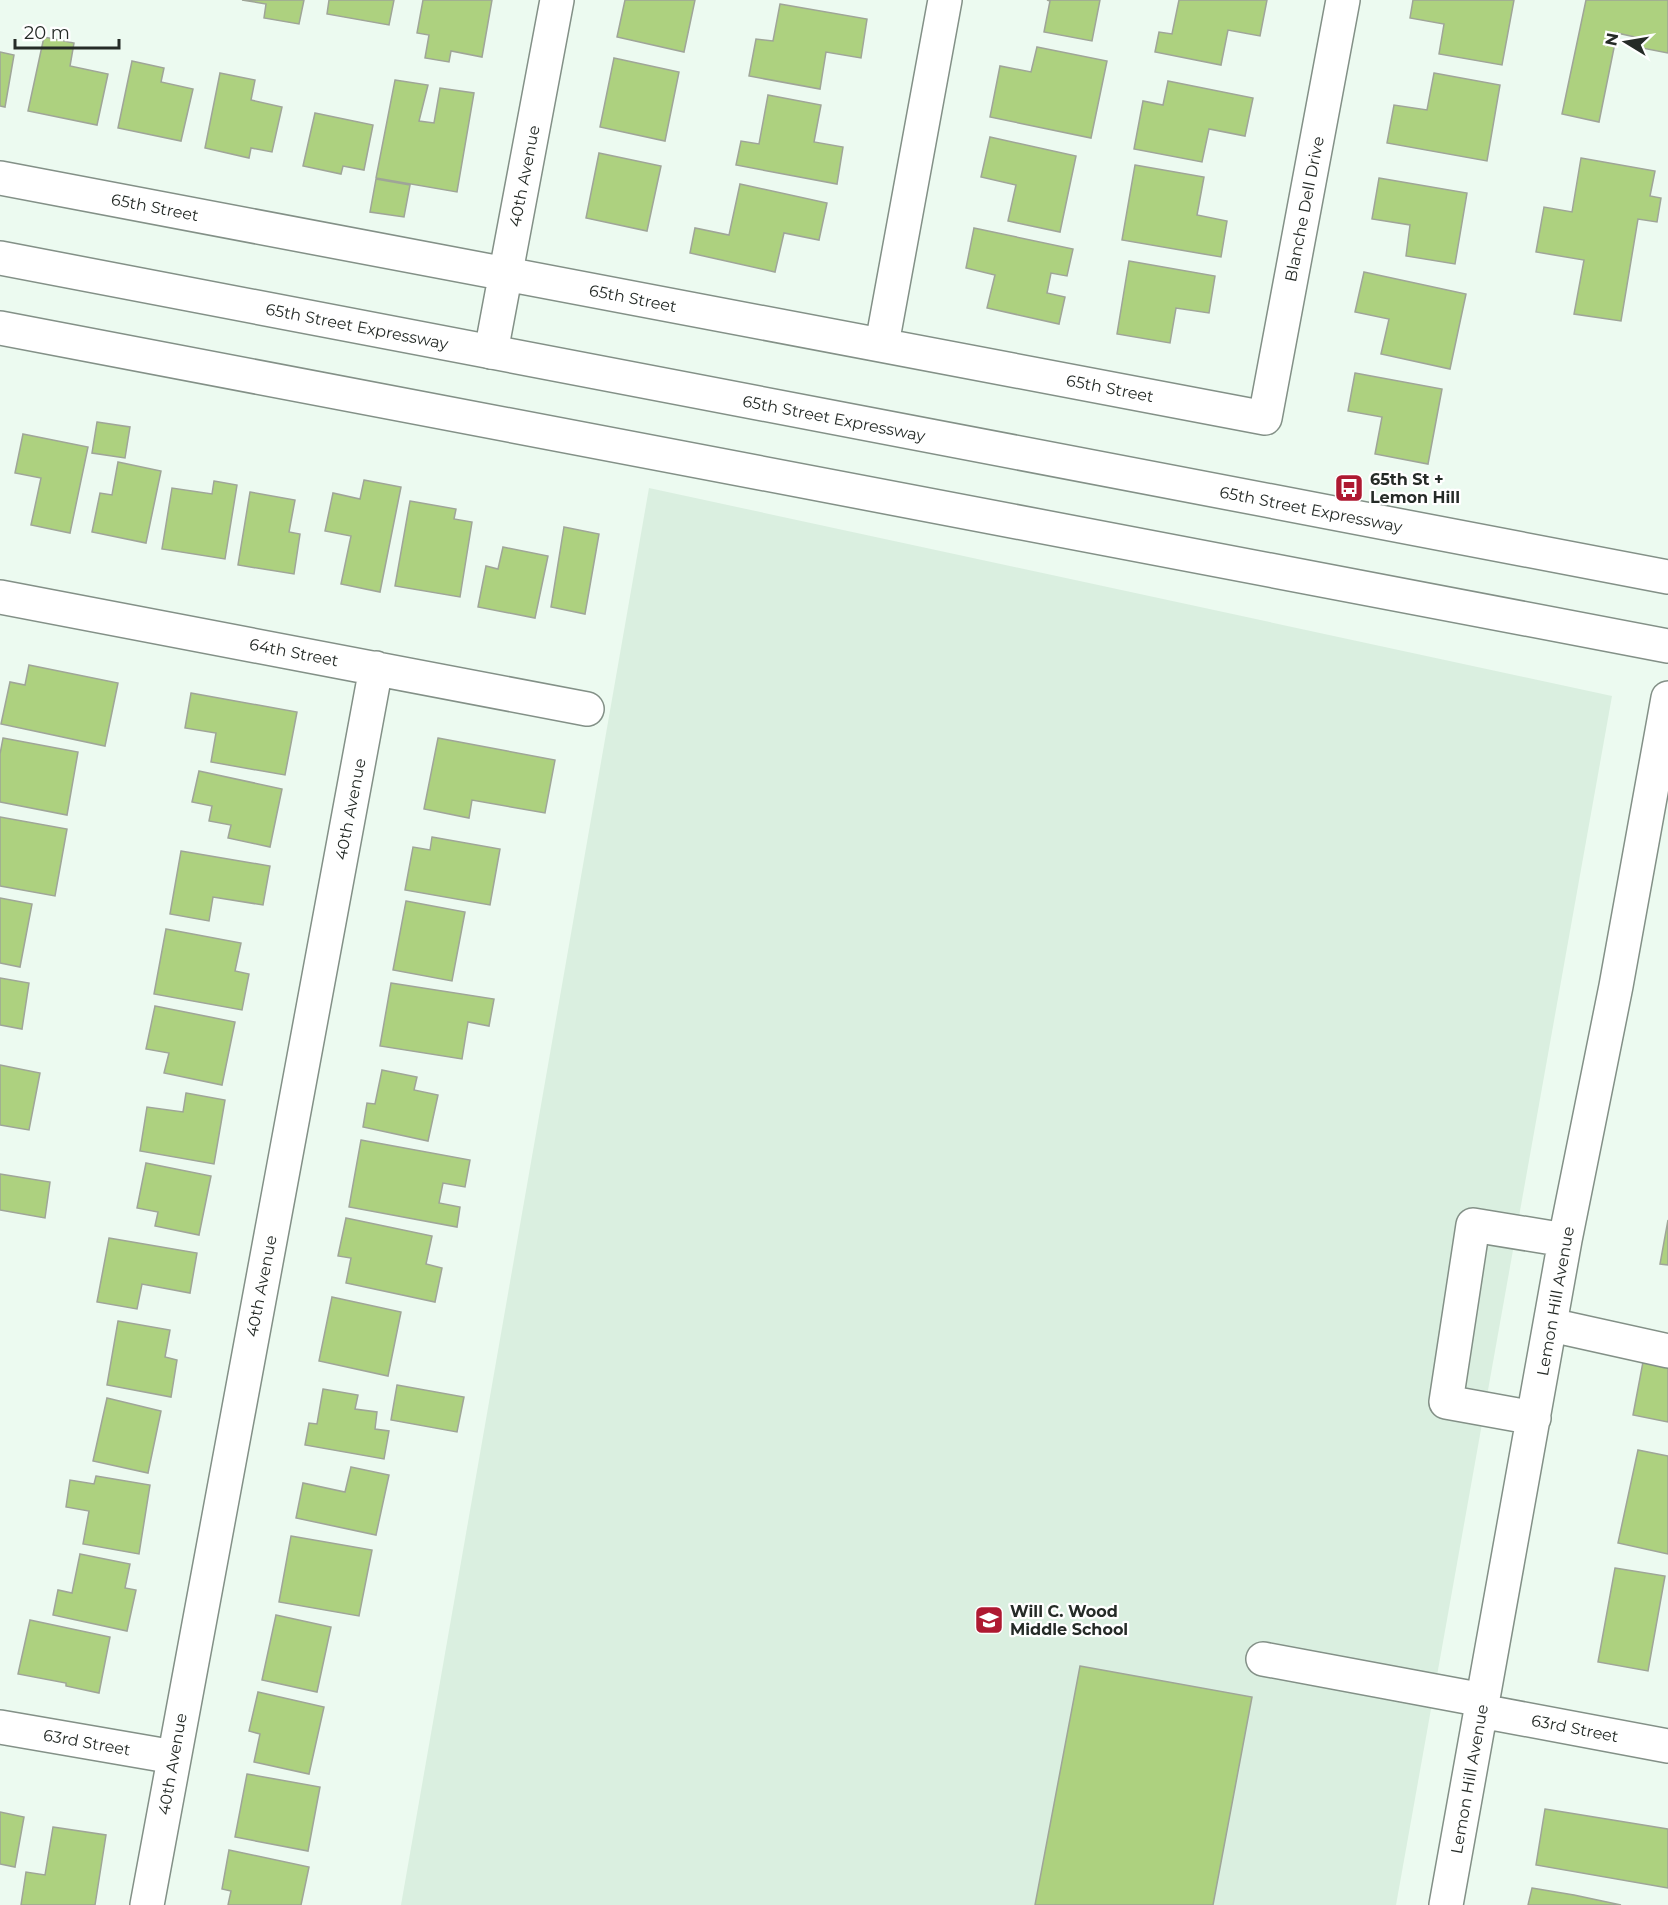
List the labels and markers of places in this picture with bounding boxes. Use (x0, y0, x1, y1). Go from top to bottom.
place label: 65th St + Lemon Hill (1370, 470, 1460, 507)
bus stop icon: 65th St + Lemon Hill (1333, 472, 1365, 504)
place label: Will C. Wood Middle School (1010, 1602, 1128, 1639)
school or university icon: Will C. Wood Middle School (973, 1604, 1005, 1636)

